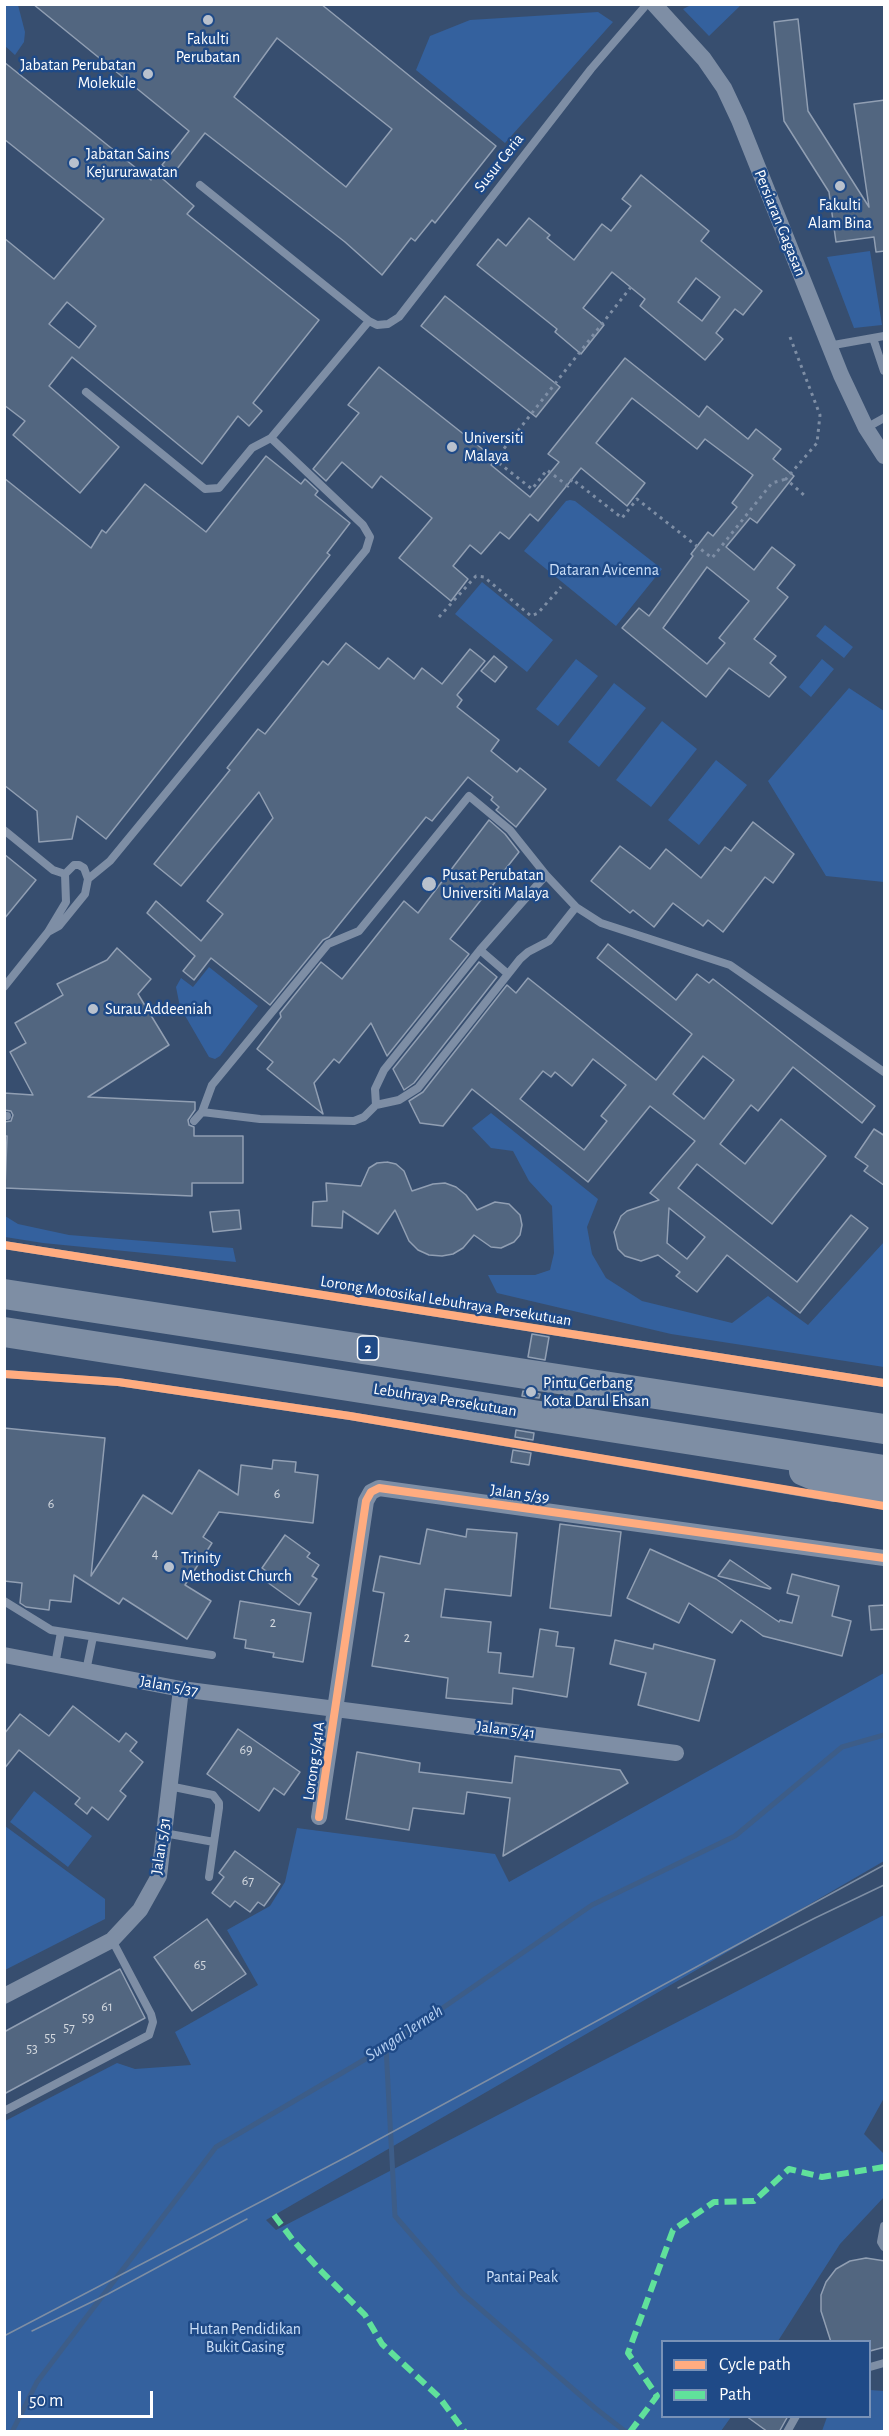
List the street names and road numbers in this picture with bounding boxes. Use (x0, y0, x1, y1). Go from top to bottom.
street label: Susur Ceria (470, 130, 528, 196)
street label: Persiaran Gagasan (750, 167, 810, 279)
street label: Lorong Motosikal Lebuhraya Persekutuan (319, 1272, 573, 1330)
road number: 2 (358, 1336, 378, 1360)
street label: Lebuhraya Persekutuan (372, 1379, 518, 1421)
street label: Jalan 5/39 (489, 1480, 551, 1508)
street label: Jalan 5/37 (138, 1671, 200, 1701)
street label: Jalan 5/41 (476, 1717, 536, 1743)
street label: Lorong 5/41A (299, 1720, 329, 1802)
street label: Jalan 5/31 (147, 1816, 175, 1876)

